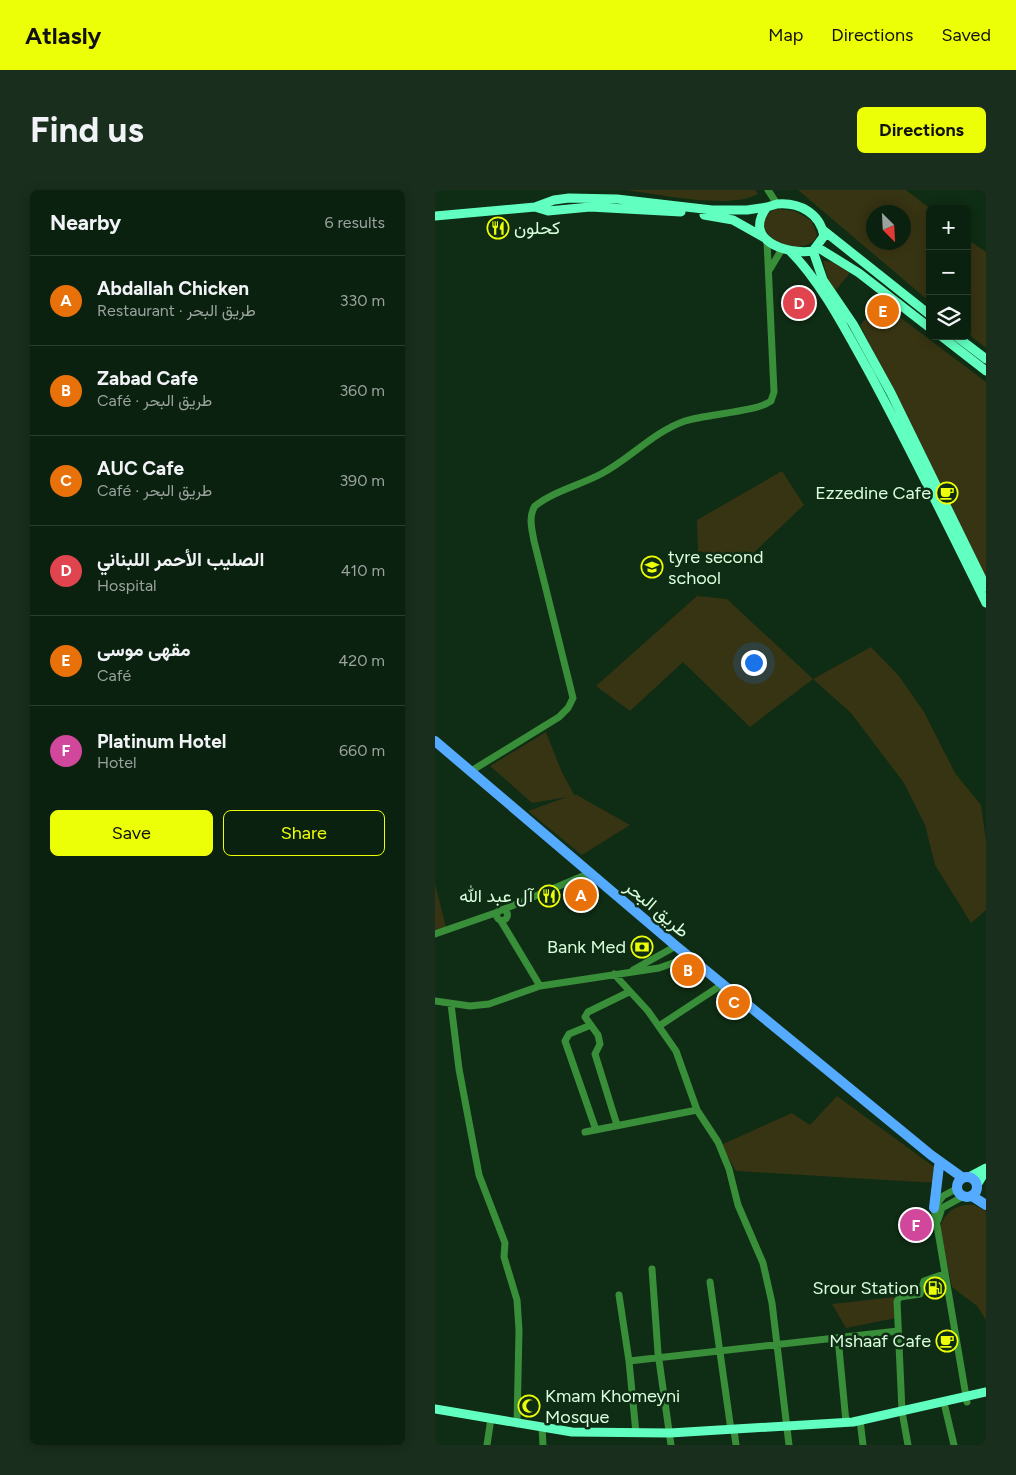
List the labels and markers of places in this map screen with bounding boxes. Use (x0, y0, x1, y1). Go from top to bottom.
restaurant icon: كحلون (486, 216, 510, 240)
place label: كحلون (514, 217, 560, 239)
pin: D (783, 284, 815, 322)
pin: E (867, 292, 899, 330)
cafe icon: Ezzedine Cafe (935, 481, 959, 505)
place label: Ezzedine Cafe (815, 482, 931, 504)
place label: tyre second school (668, 546, 764, 589)
school or university icon: tyre second school (640, 555, 664, 579)
pin: A (565, 876, 597, 914)
restaurant icon: آل عبد الله (537, 884, 561, 908)
place label: آل عبد الله (459, 885, 535, 907)
bank icon: Bank Med (630, 935, 654, 959)
place label: Bank Med (547, 936, 626, 958)
pin: B (672, 951, 704, 989)
pin: C (718, 983, 750, 1021)
pin: F (900, 1206, 932, 1244)
fuel station icon: Srour Station (923, 1276, 947, 1300)
place label: Srour Station (812, 1277, 919, 1299)
cafe icon: Mshaaf Cafe (935, 1329, 959, 1353)
place label: Mshaaf Cafe (829, 1330, 931, 1352)
place label: Kmam Khomeyni Mosque (545, 1385, 680, 1428)
mosque icon: Kmam Khomeyni Mosque (517, 1394, 541, 1418)

